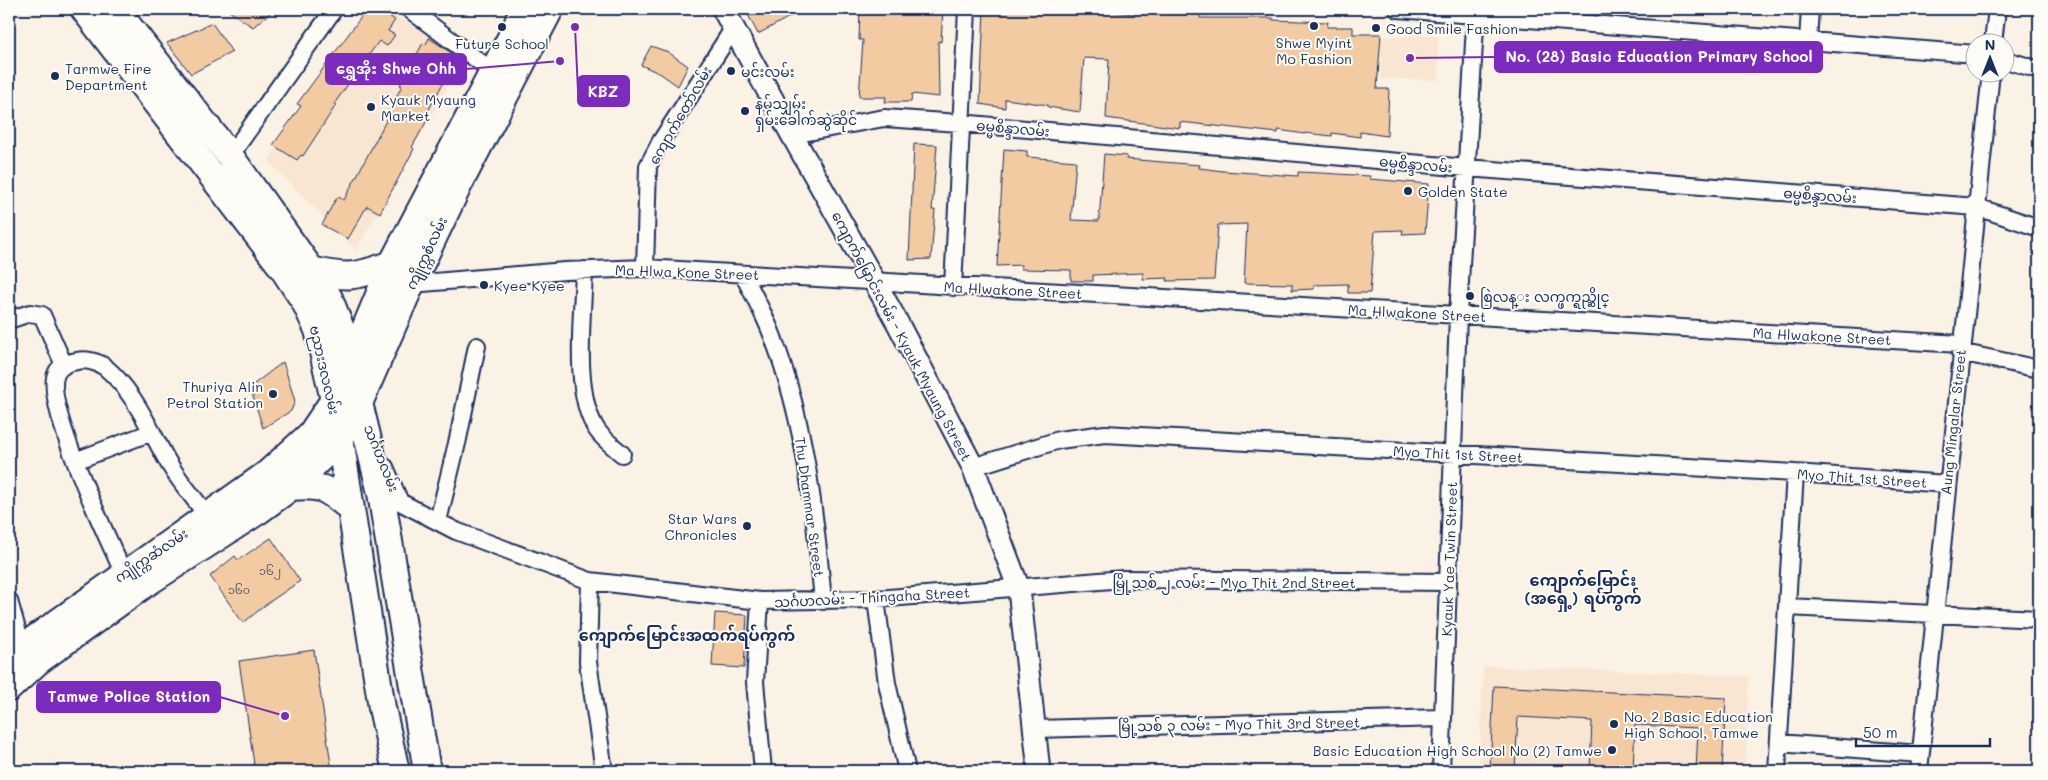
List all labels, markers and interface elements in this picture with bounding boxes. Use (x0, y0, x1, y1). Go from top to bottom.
place label: Good Smile Fashion (1386, 19, 1518, 38)
marker: Shwe Myint Mo Fashion (1308, 20, 1320, 32)
marker: Future School (496, 21, 508, 33)
marker: Good Smile Fashion (1370, 22, 1382, 34)
north arrow (1966, 32, 2016, 82)
place label: Shwe Myint Mo Fashion (1276, 33, 1352, 68)
place label: Future School (455, 34, 549, 53)
text: N (1985, 35, 1995, 54)
callout: No. (28) Basic Education Primary School (1495, 42, 1822, 72)
text: No. (28) Basic Education Primary School (1506, 46, 1812, 66)
callout: ရွှေအိုး Shwe Ohh (326, 54, 466, 84)
text: ရွှေအိုး Shwe Ohh (336, 58, 456, 81)
place label: Tarmwe Fire Department (65, 59, 152, 94)
street label: ကျောက်တော်လမ်း (644, 62, 719, 169)
place label: မင်းလမ်း (741, 62, 794, 81)
marker: မင်းလမ်း (725, 65, 737, 77)
marker: Tarmwe Fire Department (49, 70, 61, 82)
callout: KBZ (578, 76, 629, 106)
text: KBZ (588, 81, 619, 101)
place label: Kyauk Myaung Market (381, 90, 476, 125)
place label: နမ့်သျှမ်း ရှမ်းခေါက်ဆွဲဆိုင် (755, 94, 857, 132)
marker: Kyauk Myaung Market (365, 101, 377, 113)
marker: နမ့်သျှမ်း ရှမ်းခေါက်ဆွဲဆိုင် (739, 105, 751, 117)
street label: ဓမ္မစိန္ဒာလမ်း (975, 115, 1050, 144)
street label: ဓမ္မစိန္ဒာလမ်း (1378, 151, 1453, 180)
place label: Golden State (1418, 182, 1508, 201)
street label: ဓမ္မစိန္ဒာလမ်း (1782, 183, 1857, 210)
marker: Golden State (1402, 185, 1414, 197)
street label: ကျောက်မြောင်းလမ်း - Kyauk Myaung Street (825, 208, 976, 466)
street label: ကျိုက္ကစံလမ်း (401, 214, 454, 294)
street label: Ma Hlwa Kone Street (615, 260, 759, 284)
place label: Kyee Kyee (494, 276, 565, 295)
street label: Ma Hlwakone Street (943, 277, 1083, 303)
marker: Kyee Kyee (478, 279, 490, 291)
place label: စြဲလန္း လက္ဖက္ရည္ဆိုင္ (1480, 287, 1610, 309)
marker: စြဲလန္း လက္ဖက္ရည္ဆိုင္ (1464, 290, 1476, 302)
street label: Ma Hlwakone Street (1347, 300, 1487, 326)
street label: Ma Hlwakone Street (1752, 323, 1892, 349)
street label: ဗညားဒလလမ်း (303, 324, 344, 417)
street label: Aung Mingalar Street (1936, 348, 1970, 496)
place label: Thuriya Alin Petrol Station (167, 377, 263, 412)
marker: Thuriya Alin Petrol Station (267, 388, 279, 400)
street label: သင်္ဂဟလမ်း (360, 422, 404, 494)
street label: Thu Dhammar Street (791, 436, 829, 578)
street label: Myo Thit 1st Street (1393, 441, 1523, 467)
street label: Myo Thit 1st Street (1796, 464, 1928, 492)
street label: Kyauk Yae Twin Street (1437, 481, 1461, 637)
place label: Star Wars Chronicles (665, 509, 737, 544)
marker: Star Wars Chronicles (741, 520, 753, 532)
street label: ကျိုက္ကဆံလမ်း (111, 523, 193, 589)
house number: ၁၆၂ (259, 563, 281, 580)
district label: ကျောက်မြောင်း (အရှေ့) ရပ်ကွက် (1524, 569, 1642, 612)
street label: မြို့သစ် ၂ လမ်း - Myo Thit 2nd Street (1112, 573, 1356, 595)
house number: ၁၆၀ (228, 582, 250, 597)
street label: သင်္ဂဟလမ်း - Thingaha Street (774, 582, 970, 612)
district label: ကျောက်မြောင်းအထက်ရပ်ကွက် (579, 624, 795, 649)
callout: Tamwe Police Station (37, 682, 220, 712)
text: Tamwe Police Station (48, 686, 210, 706)
place label: No. 2 Basic Education High School, Tamwe (1624, 707, 1773, 742)
street label: မြို့သစ် ၃ လမ်း - Myo Thit 3rd Street (1118, 712, 1360, 739)
scale bar (1856, 715, 1989, 747)
marker: No. 2 Basic Education High School, Tamwe (1608, 718, 1620, 730)
text: 50 m (1863, 722, 1898, 742)
place label: Basic Education High School No (2) Tamwe (1313, 741, 1602, 760)
marker: Basic Education High School No (2) Tamwe (1606, 744, 1618, 756)

